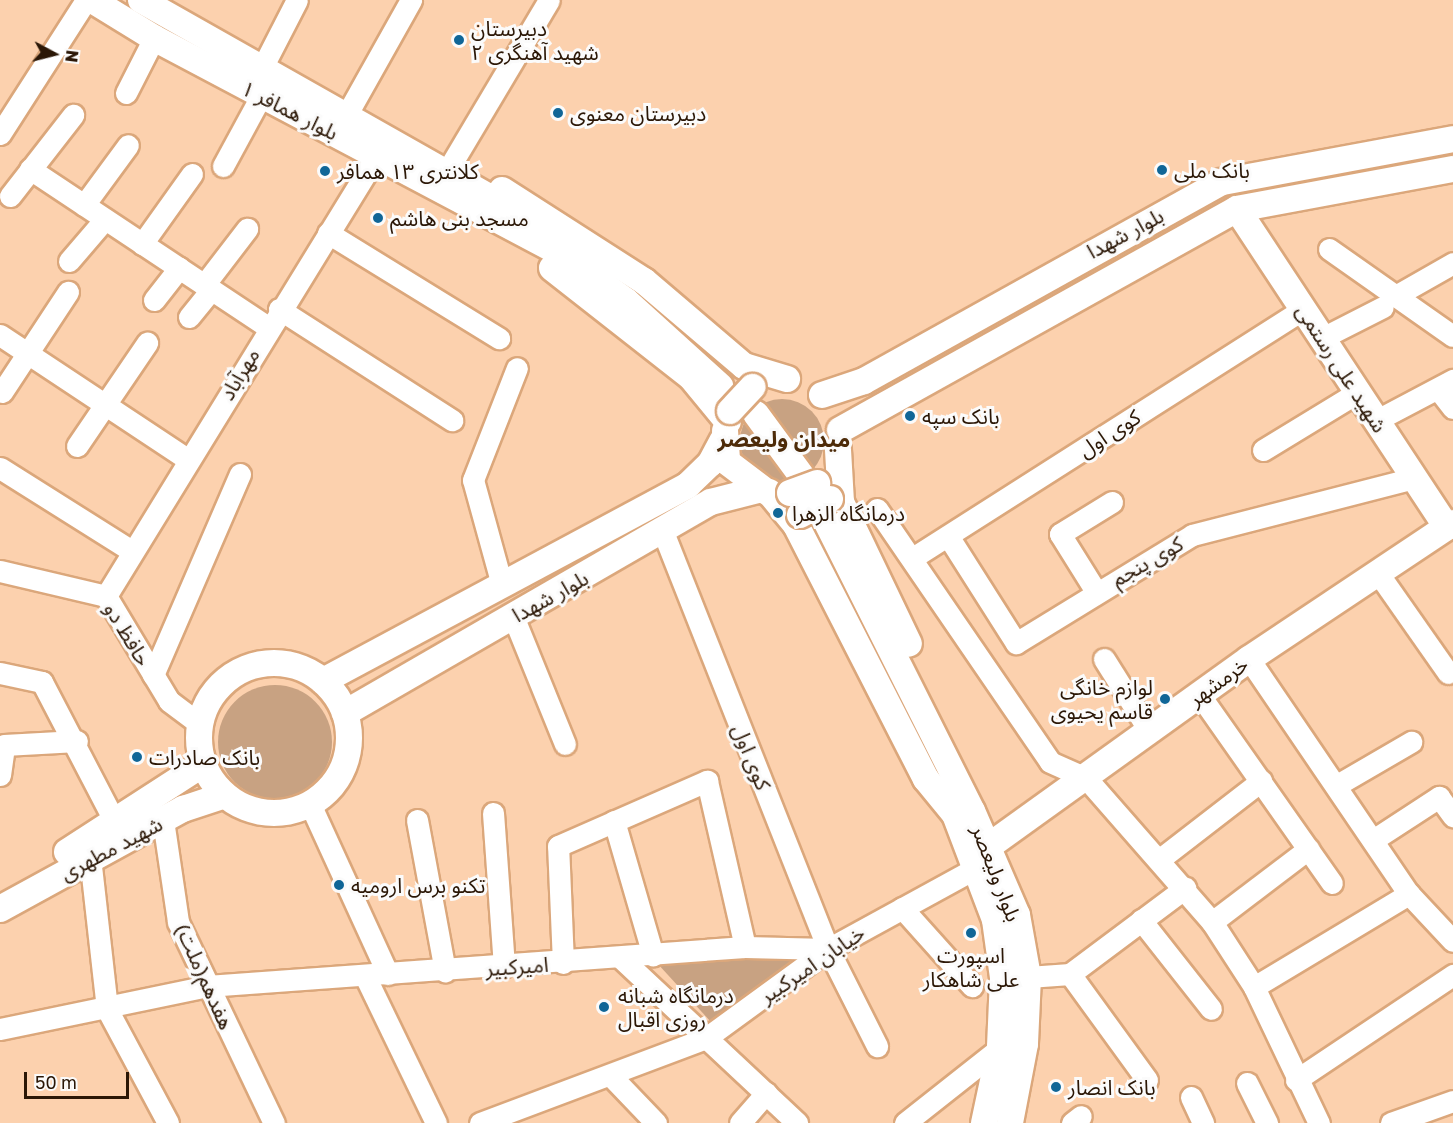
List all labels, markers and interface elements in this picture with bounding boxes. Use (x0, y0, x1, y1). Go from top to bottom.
place label: دبیرستان شهید آهنگری ۲ (471, 15, 599, 65)
north arrow (24, 24, 84, 84)
marker: دبیرستان شهید آهنگری ۲ (452, 33, 466, 47)
text: N (61, 49, 83, 63)
street label: بلوار همافر ۱ (237, 75, 343, 145)
place label: دبیرستان معنوی (570, 100, 706, 126)
marker: دبیرستان معنوی (551, 106, 565, 120)
place label: بانک ملی (1174, 157, 1250, 183)
place label: کلانتری ۱۳ همافر (337, 158, 479, 184)
marker: بانک ملی (1155, 163, 1169, 177)
marker: کلانتری ۱۳ همافر (318, 164, 332, 178)
street label: بلوار شهدا (1082, 202, 1168, 264)
place label: مسجد بنی هاشم (390, 205, 529, 231)
marker: مسجد بنی هاشم (371, 211, 385, 225)
street label: شهید علی رستمی (1291, 299, 1393, 437)
street label: مهرآباد (214, 343, 264, 405)
place label: بانک سپه (922, 403, 1000, 429)
street label: کوی اول (1073, 404, 1145, 462)
marker: بانک سپه (903, 409, 917, 423)
district label: میدان ولیعصر (718, 426, 850, 452)
place label: درمانگاه الزهرا (792, 500, 905, 526)
marker: درمانگاه الزهرا (769, 504, 787, 522)
street label: کوی پنجم (1107, 530, 1187, 592)
street label: بلوار شهدا (508, 565, 592, 627)
street label: حافظ دو (99, 598, 157, 670)
street label: خرمشهر (1183, 651, 1253, 711)
place label: لوازم خانگی قاسم یحیوی (1051, 674, 1153, 724)
marker: لوازم خانگی قاسم یحیوی (1158, 692, 1172, 706)
street label: کوی اول (727, 720, 777, 794)
place label: بانک صادرات (149, 744, 260, 770)
marker: بانک صادرات (130, 750, 144, 764)
street label: شهید مطهری (56, 811, 166, 885)
street label: بلوار ولیعصر (967, 821, 1027, 925)
place label: تکنو برس ارومیه (351, 872, 485, 898)
marker: تکنو برس ارومیه (332, 878, 346, 892)
street label: هفدهم(ملت) (170, 919, 240, 1033)
street label: خیابان امیرکبیر (755, 920, 869, 1008)
marker: اسپورت علی شاهکار (964, 926, 978, 940)
place label: اسپورت علی شاهکار (923, 942, 1019, 992)
street label: امیرکبیر (485, 951, 549, 981)
place label: درمانگاه شبانه روزی اقبال (618, 982, 734, 1032)
marker: درمانگاه شبانه روزی اقبال (595, 998, 613, 1016)
scale bar (27, 1060, 132, 1098)
text: 50 m (35, 1071, 77, 1093)
place label: بانک انصار (1068, 1074, 1156, 1100)
marker: بانک انصار (1049, 1080, 1063, 1094)

